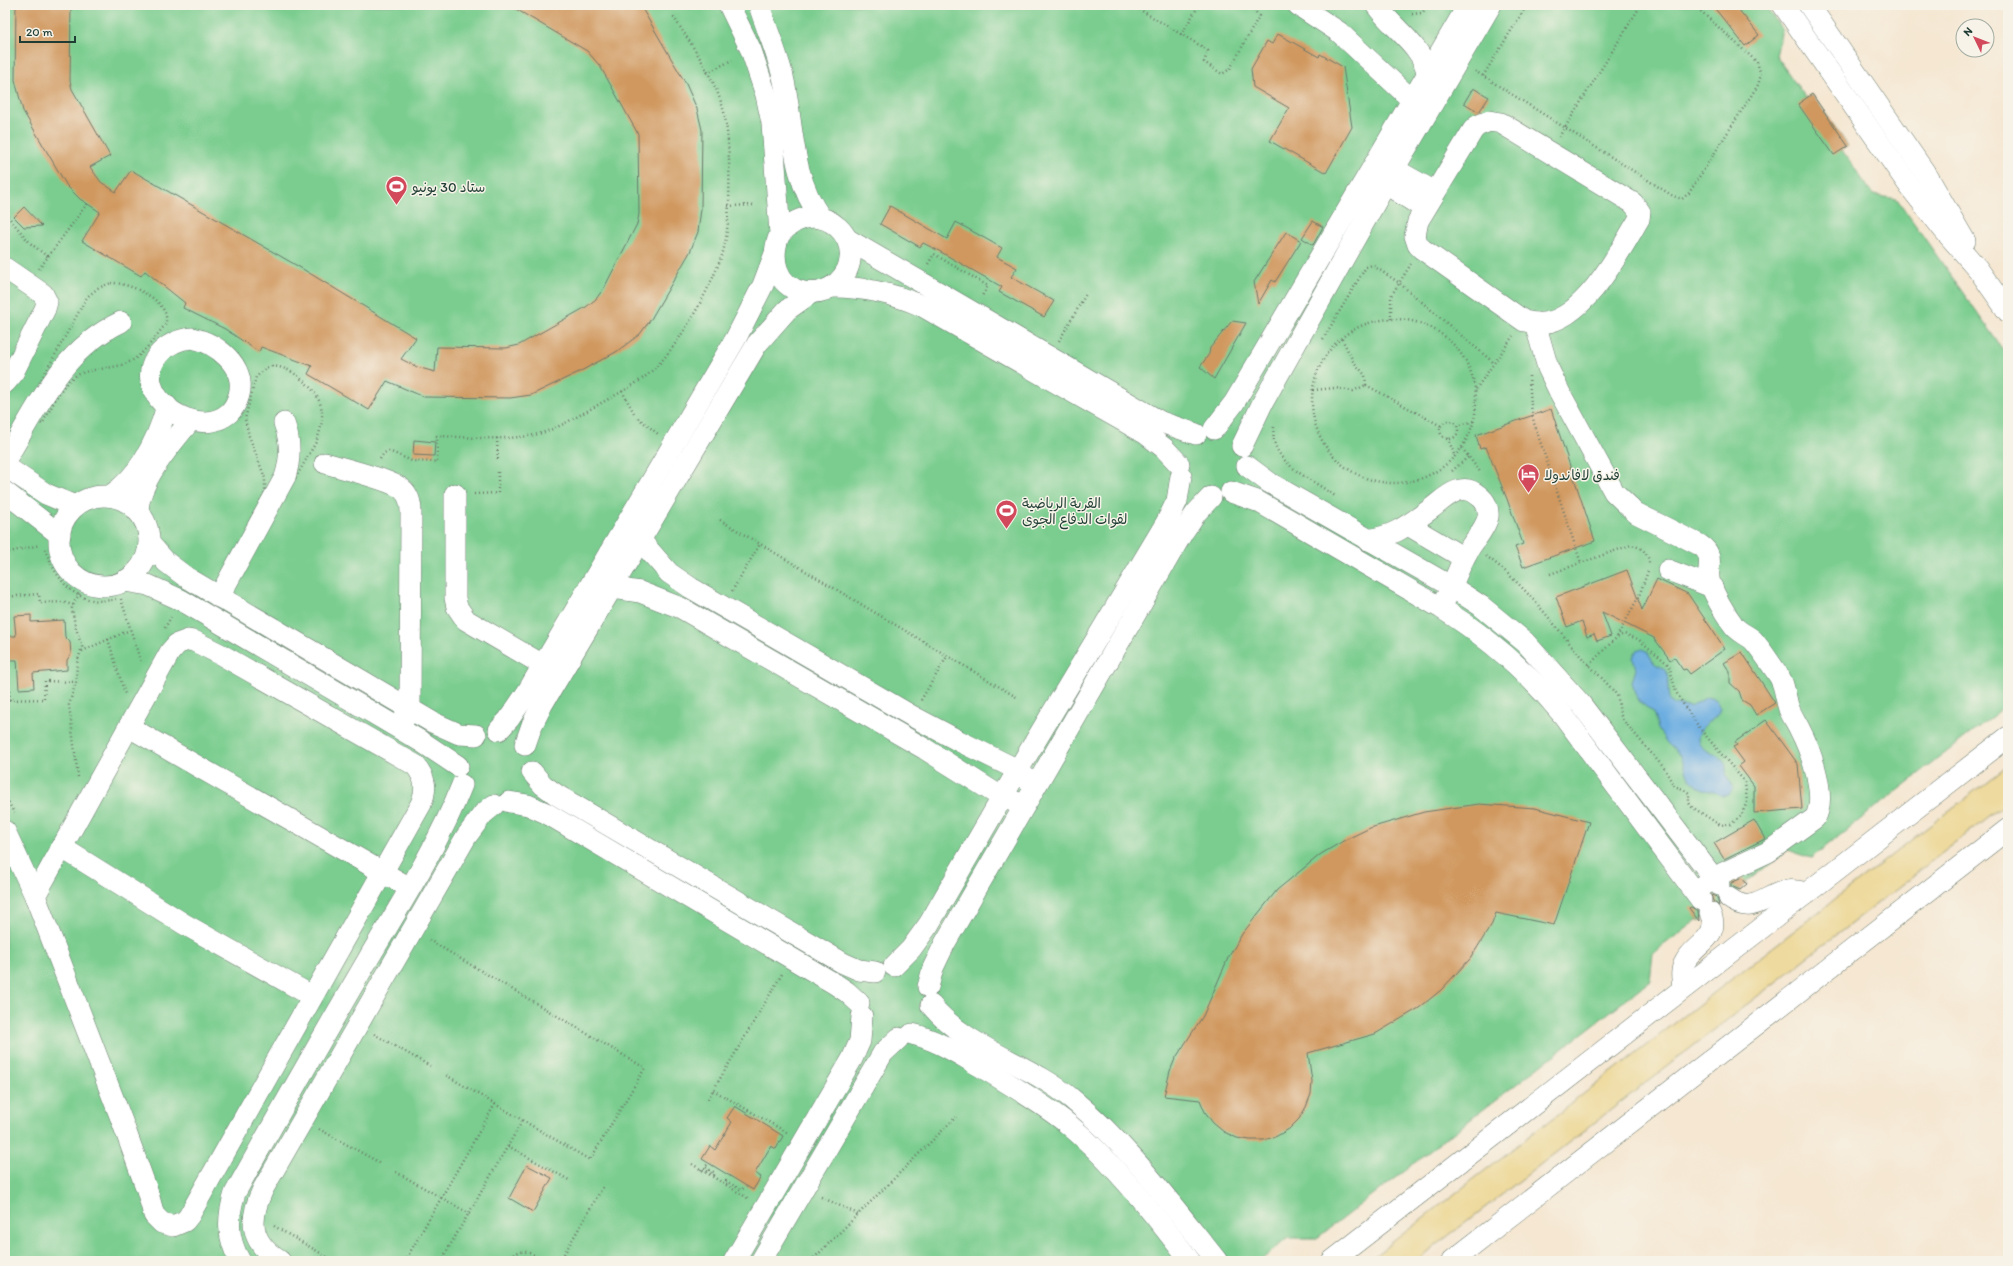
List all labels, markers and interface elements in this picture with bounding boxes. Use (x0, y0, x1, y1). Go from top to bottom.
scale bar (20, 18, 75, 44)
north arrow (1955, 18, 1995, 58)
text: N (1961, 24, 1975, 39)
text: 20 m (26, 25, 53, 39)
sports icon: ستاد 30 يونيو (383, 174, 409, 207)
place label: ستاد 30 يونيو (411, 179, 485, 196)
hotel icon: فندق لافاندولا (1515, 462, 1541, 495)
place label: فندق لافاندولا (1544, 467, 1620, 484)
place label: القرية الرياضية لقوات الدفاع الجوى (1022, 495, 1127, 530)
sports icon: القرية الرياضية لقوات الدفاع الجوى (993, 498, 1019, 531)

